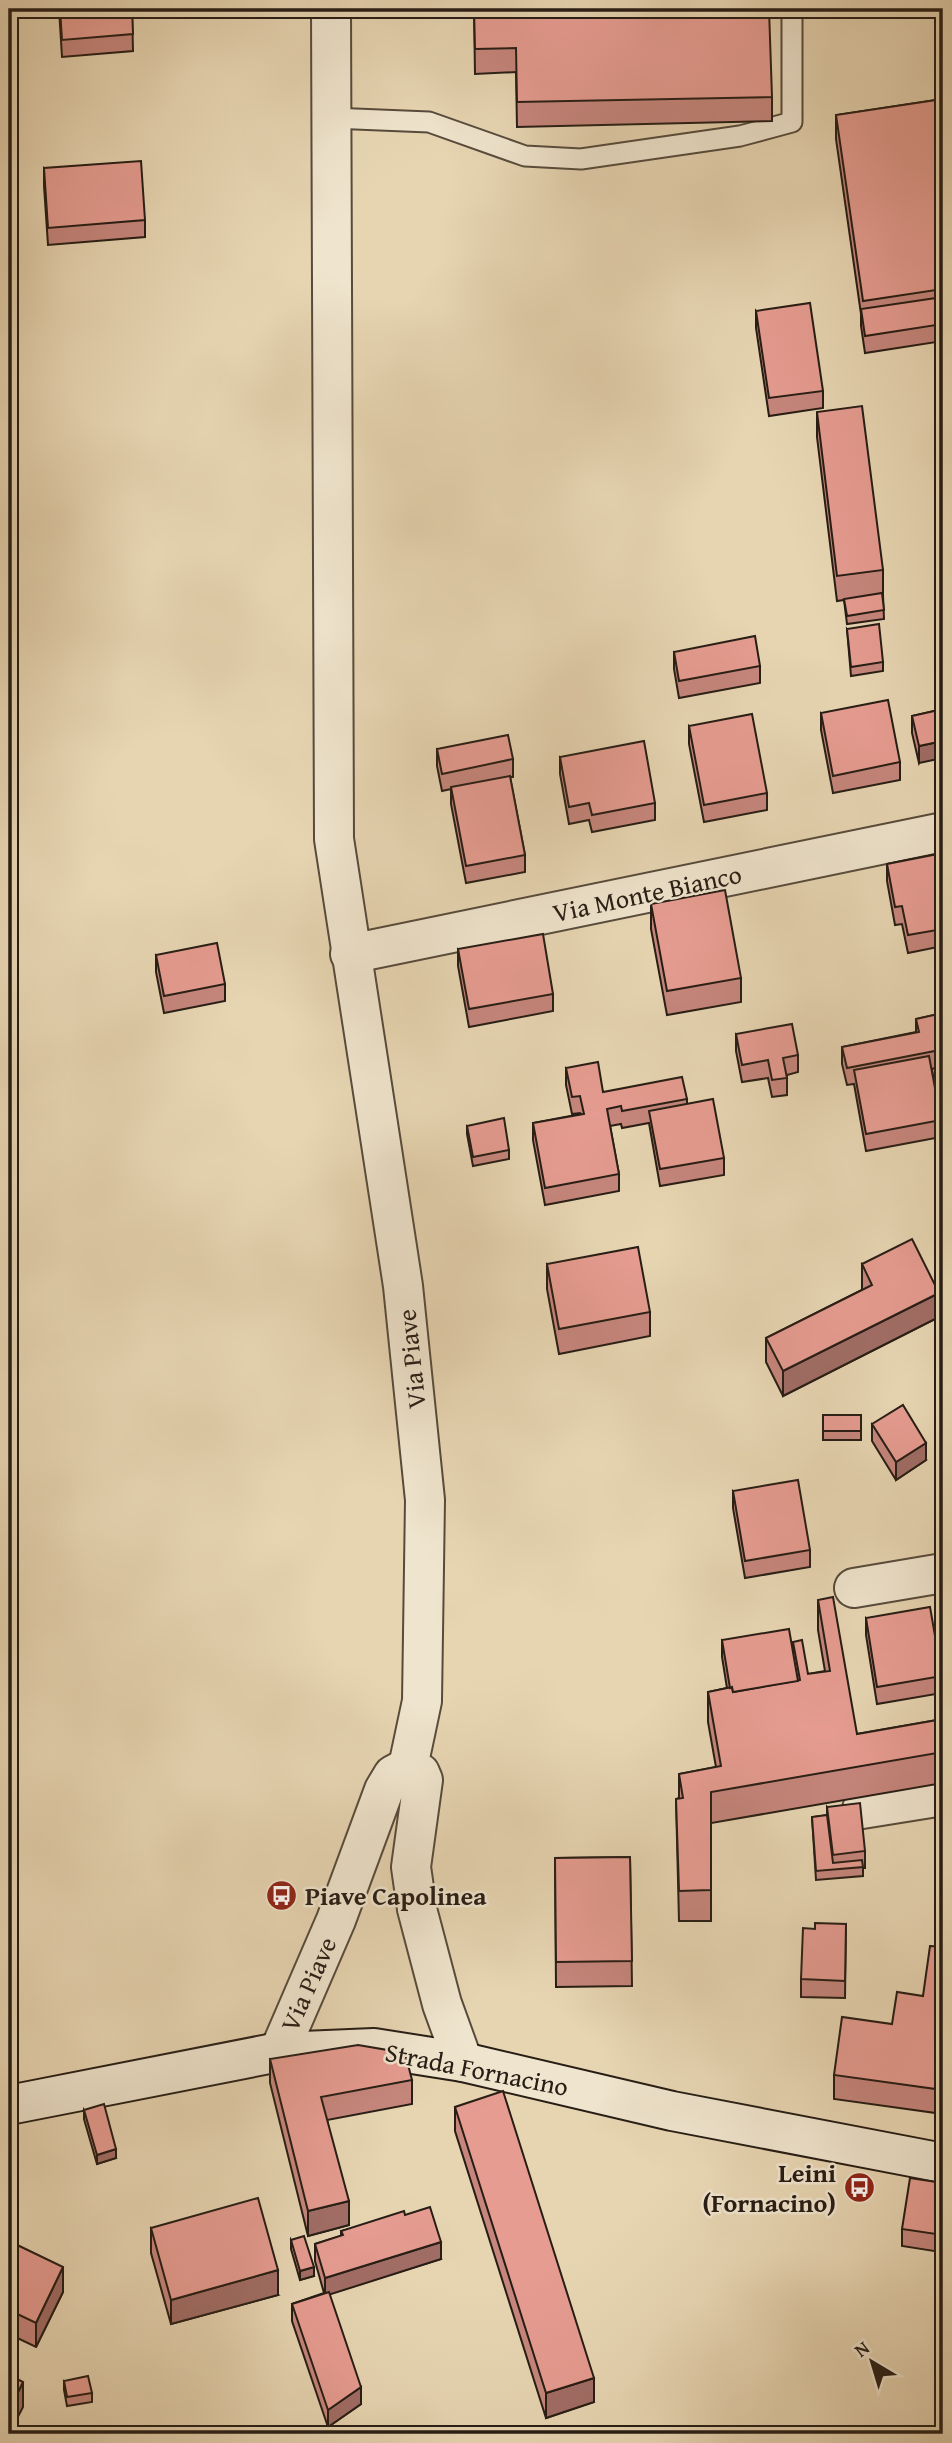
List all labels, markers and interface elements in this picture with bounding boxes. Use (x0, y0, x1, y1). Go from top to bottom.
street label: Via Monte Bianco (549, 854, 745, 932)
street label: Via Piave (386, 1307, 436, 1411)
place label: Piave Capolinea (305, 1876, 487, 1915)
bus stop icon: Piave Capolinea (265, 1878, 299, 1912)
street label: Via Piave (270, 1930, 346, 2038)
street label: Strada Fornacino (382, 2032, 572, 2106)
place label: Leini (Fornacino) (702, 2153, 836, 2222)
bus stop icon: Leini (Fornacino) (842, 2170, 876, 2204)
north arrow (836, 2328, 906, 2398)
text: N (848, 2333, 875, 2364)

